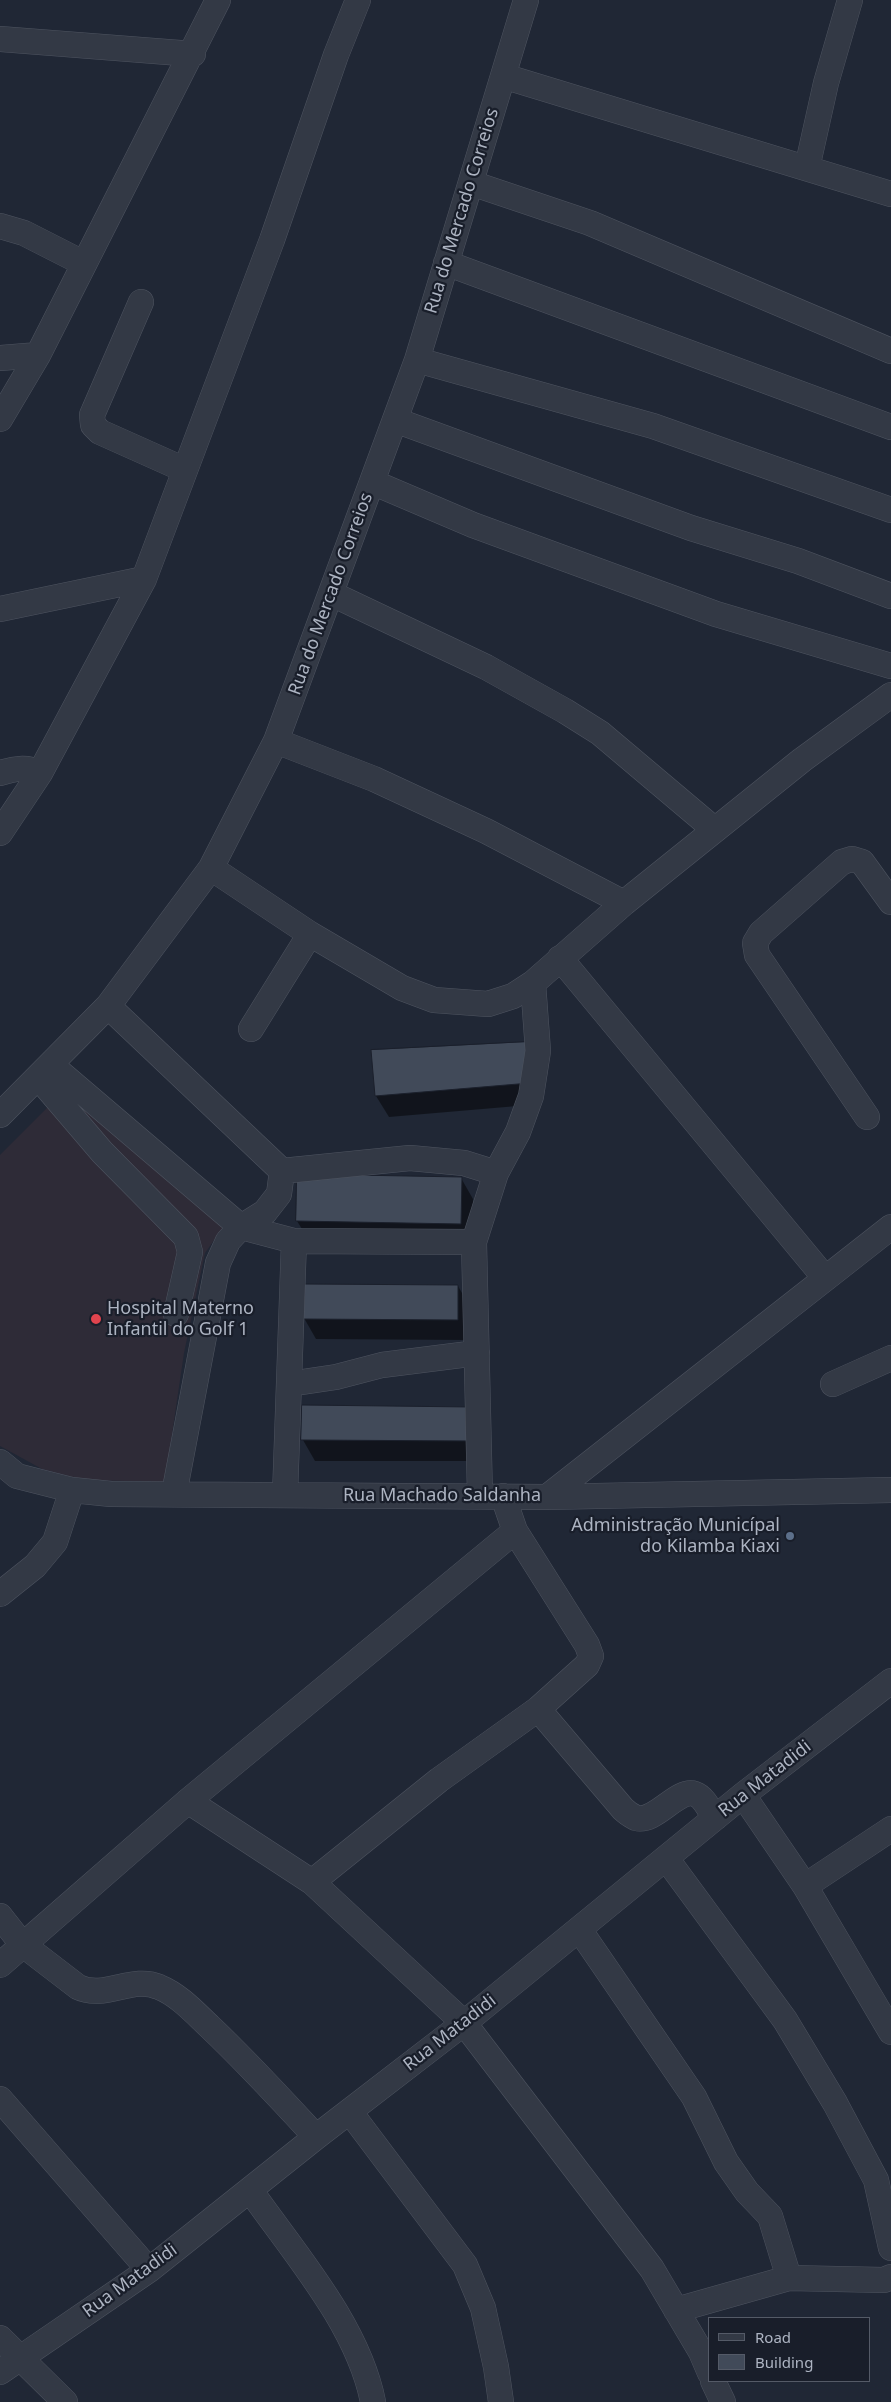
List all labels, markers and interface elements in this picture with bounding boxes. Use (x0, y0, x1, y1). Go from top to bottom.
street label: Rua do Mercado Correios (420, 106, 504, 316)
street label: Rua do Mercado Correios (284, 490, 378, 698)
place label: Hospital Materno Infantil do Golf 1 (107, 1298, 254, 1340)
marker: Hospital Materno Infantil do Golf 1 (89, 1312, 103, 1326)
street label: Rua Machado Saldanha (343, 1485, 541, 1507)
place label: Administração Municípal do Kilamba Kiaxi (571, 1515, 780, 1558)
marker: Administração Municípal do Kilamba Kiaxi (784, 1530, 796, 1542)
street label: Rua Matadidi (714, 1736, 816, 1822)
street label: Rua Matadidi (399, 1990, 501, 2076)
street label: Rua Matadidi (79, 2239, 181, 2323)
legend (708, 2317, 871, 2382)
text: Road (755, 2327, 791, 2347)
text: Building (755, 2352, 813, 2372)

